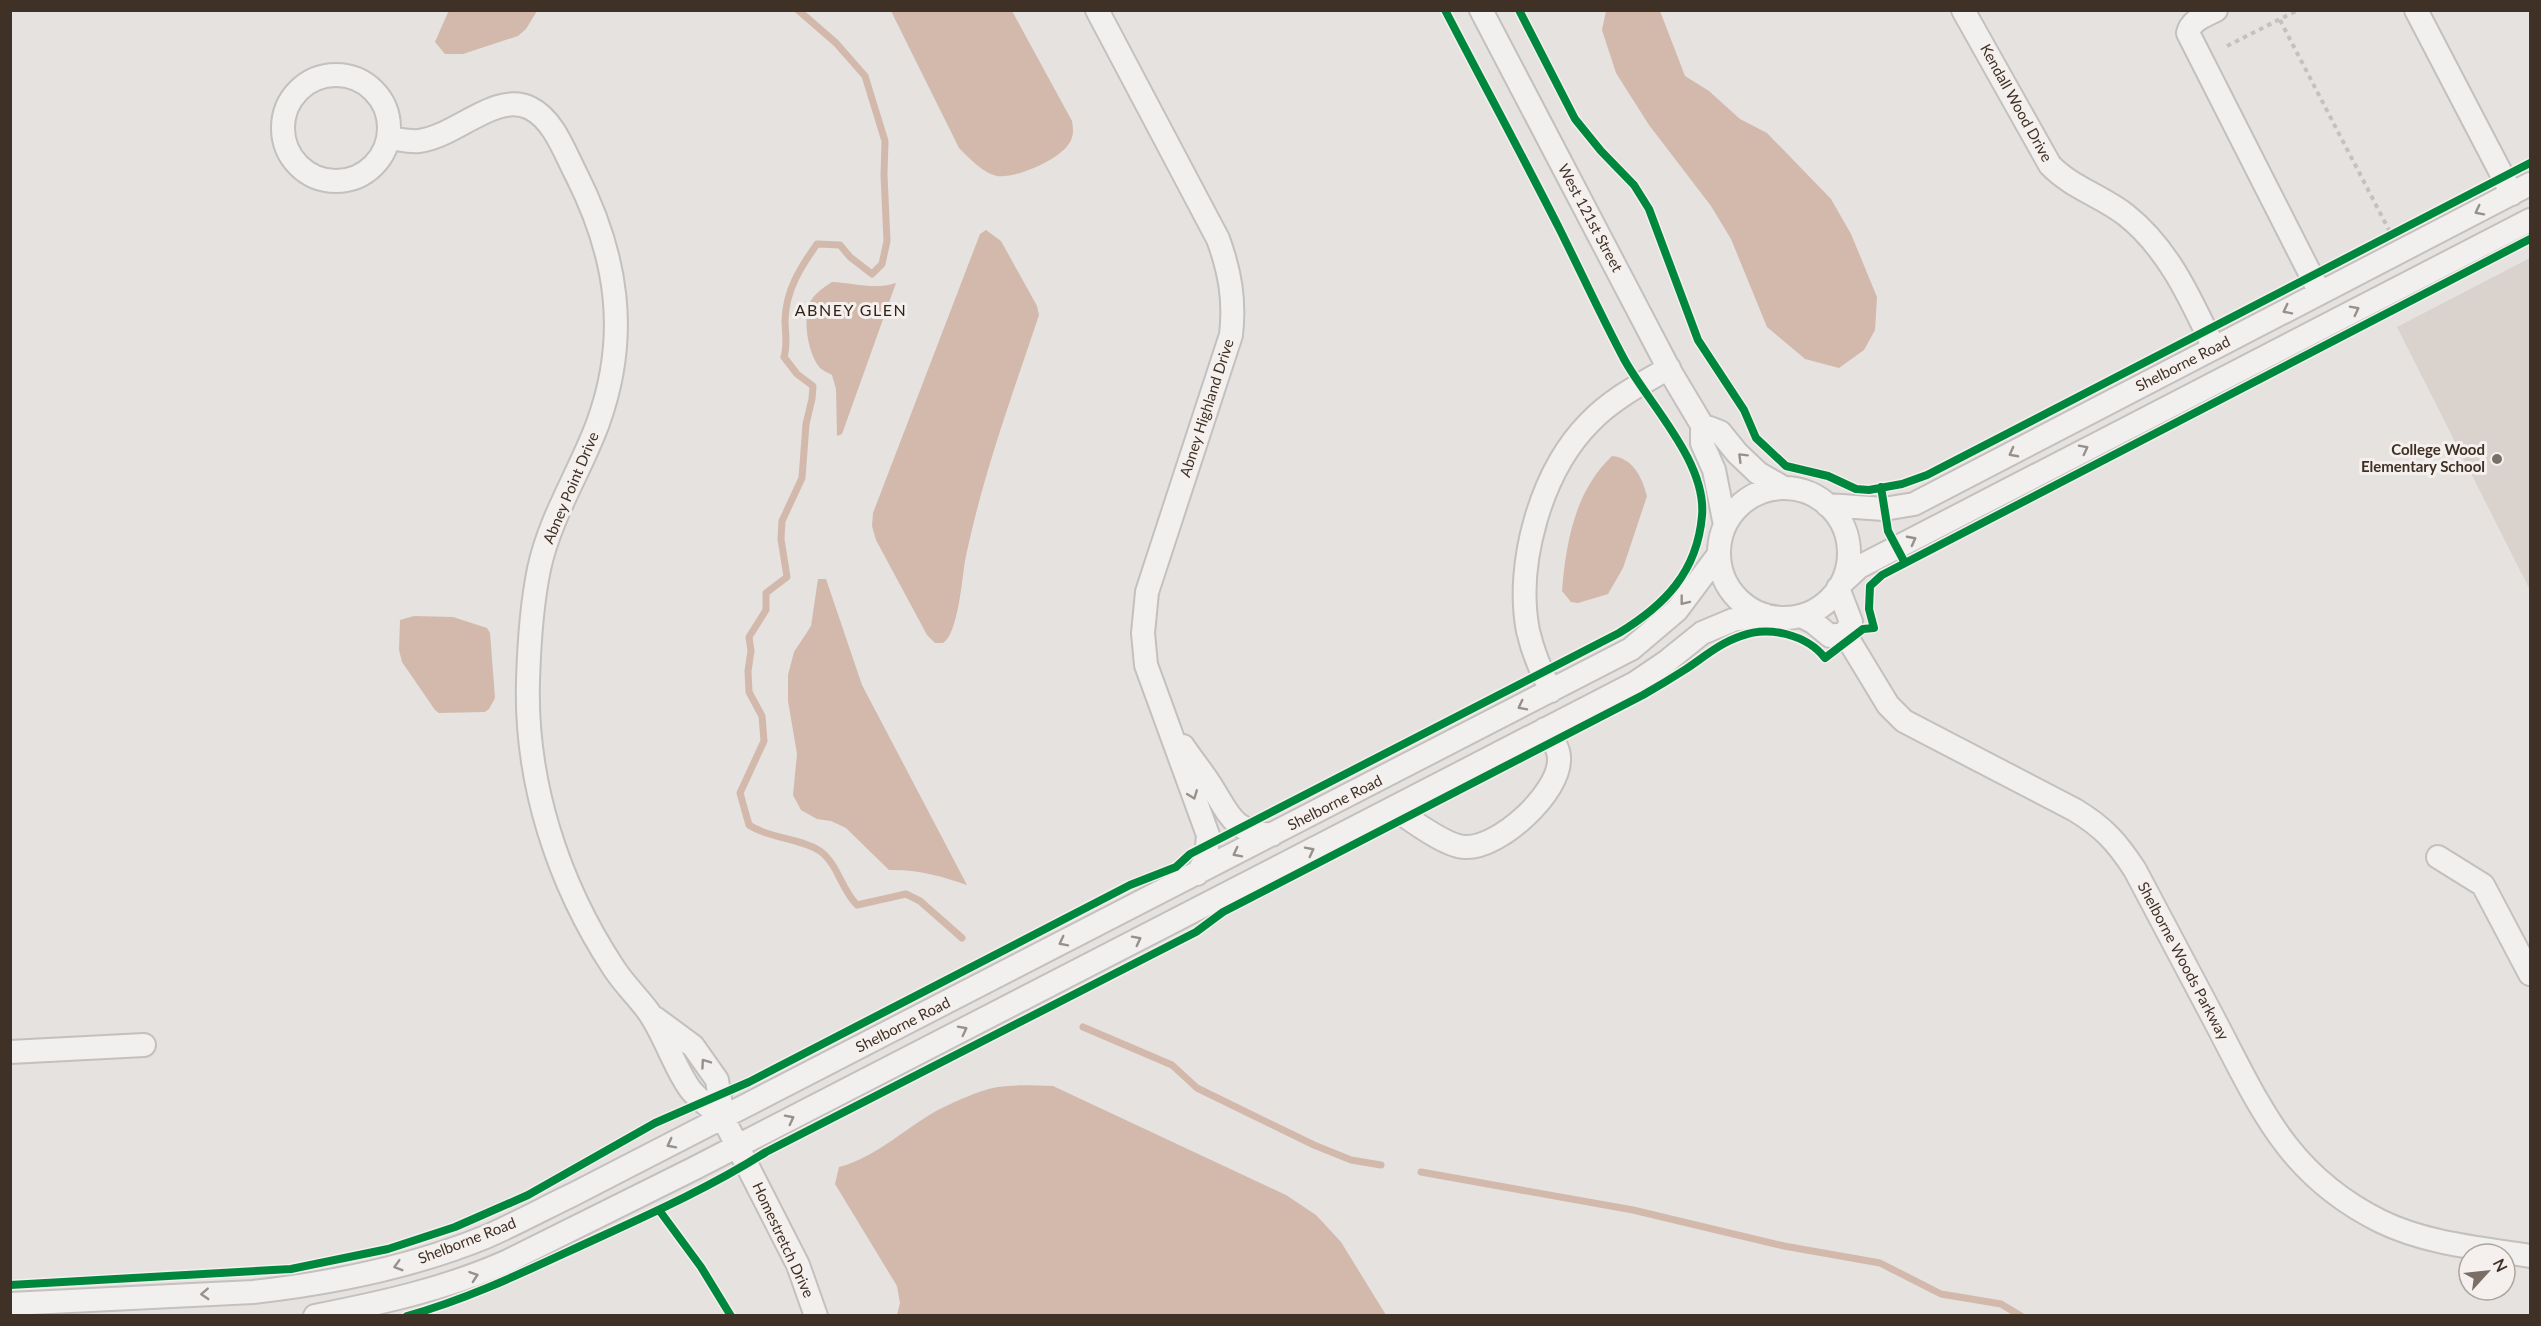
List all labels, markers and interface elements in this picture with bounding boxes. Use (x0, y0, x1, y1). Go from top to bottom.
street label: Kendall Wood Drive (1977, 40, 2057, 165)
street label: West 121st Street (1555, 160, 1627, 275)
one-way arrow (2474, 204, 2485, 215)
district label: ABNEY GLEN (795, 300, 907, 319)
one-way arrow (2282, 303, 2293, 315)
one-way arrow (2349, 306, 2360, 317)
street label: Shelborne Road (2132, 332, 2233, 395)
street label: Abney Highland Drive (1175, 336, 1237, 479)
street label: Abney Point Drive (538, 429, 602, 546)
place label: College Wood Elementary School (2361, 440, 2485, 475)
one-way arrow (2008, 445, 2019, 457)
one-way arrow (2078, 445, 2089, 456)
marker: College Wood Elementary School (2490, 452, 2504, 466)
one-way arrow (1738, 453, 1749, 464)
one-way arrow (1905, 536, 1916, 547)
one-way arrow (1681, 594, 1692, 605)
one-way arrow (1518, 699, 1528, 710)
street label: Shelborne Road (1284, 771, 1385, 834)
one-way arrow (1186, 789, 1198, 800)
one-way arrow (1232, 846, 1243, 858)
one-way arrow (1304, 847, 1315, 858)
street label: Shelborne Woods Parkway (2134, 878, 2233, 1043)
one-way arrow (1059, 935, 1070, 947)
one-way arrow (1130, 936, 1141, 947)
street label: Shelborne Road (852, 993, 953, 1056)
one-way arrow (957, 1025, 968, 1037)
one-way arrow (701, 1059, 712, 1070)
one-way arrow (784, 1115, 794, 1126)
one-way arrow (666, 1137, 677, 1149)
street label: Homestretch Drive (749, 1179, 819, 1300)
street label: Shelborne Road (415, 1213, 518, 1267)
north arrow (2457, 1242, 2517, 1302)
text: N (2490, 1255, 2512, 1275)
one-way arrow (393, 1259, 403, 1272)
one-way arrow (468, 1270, 479, 1283)
one-way arrow (201, 1288, 210, 1301)

